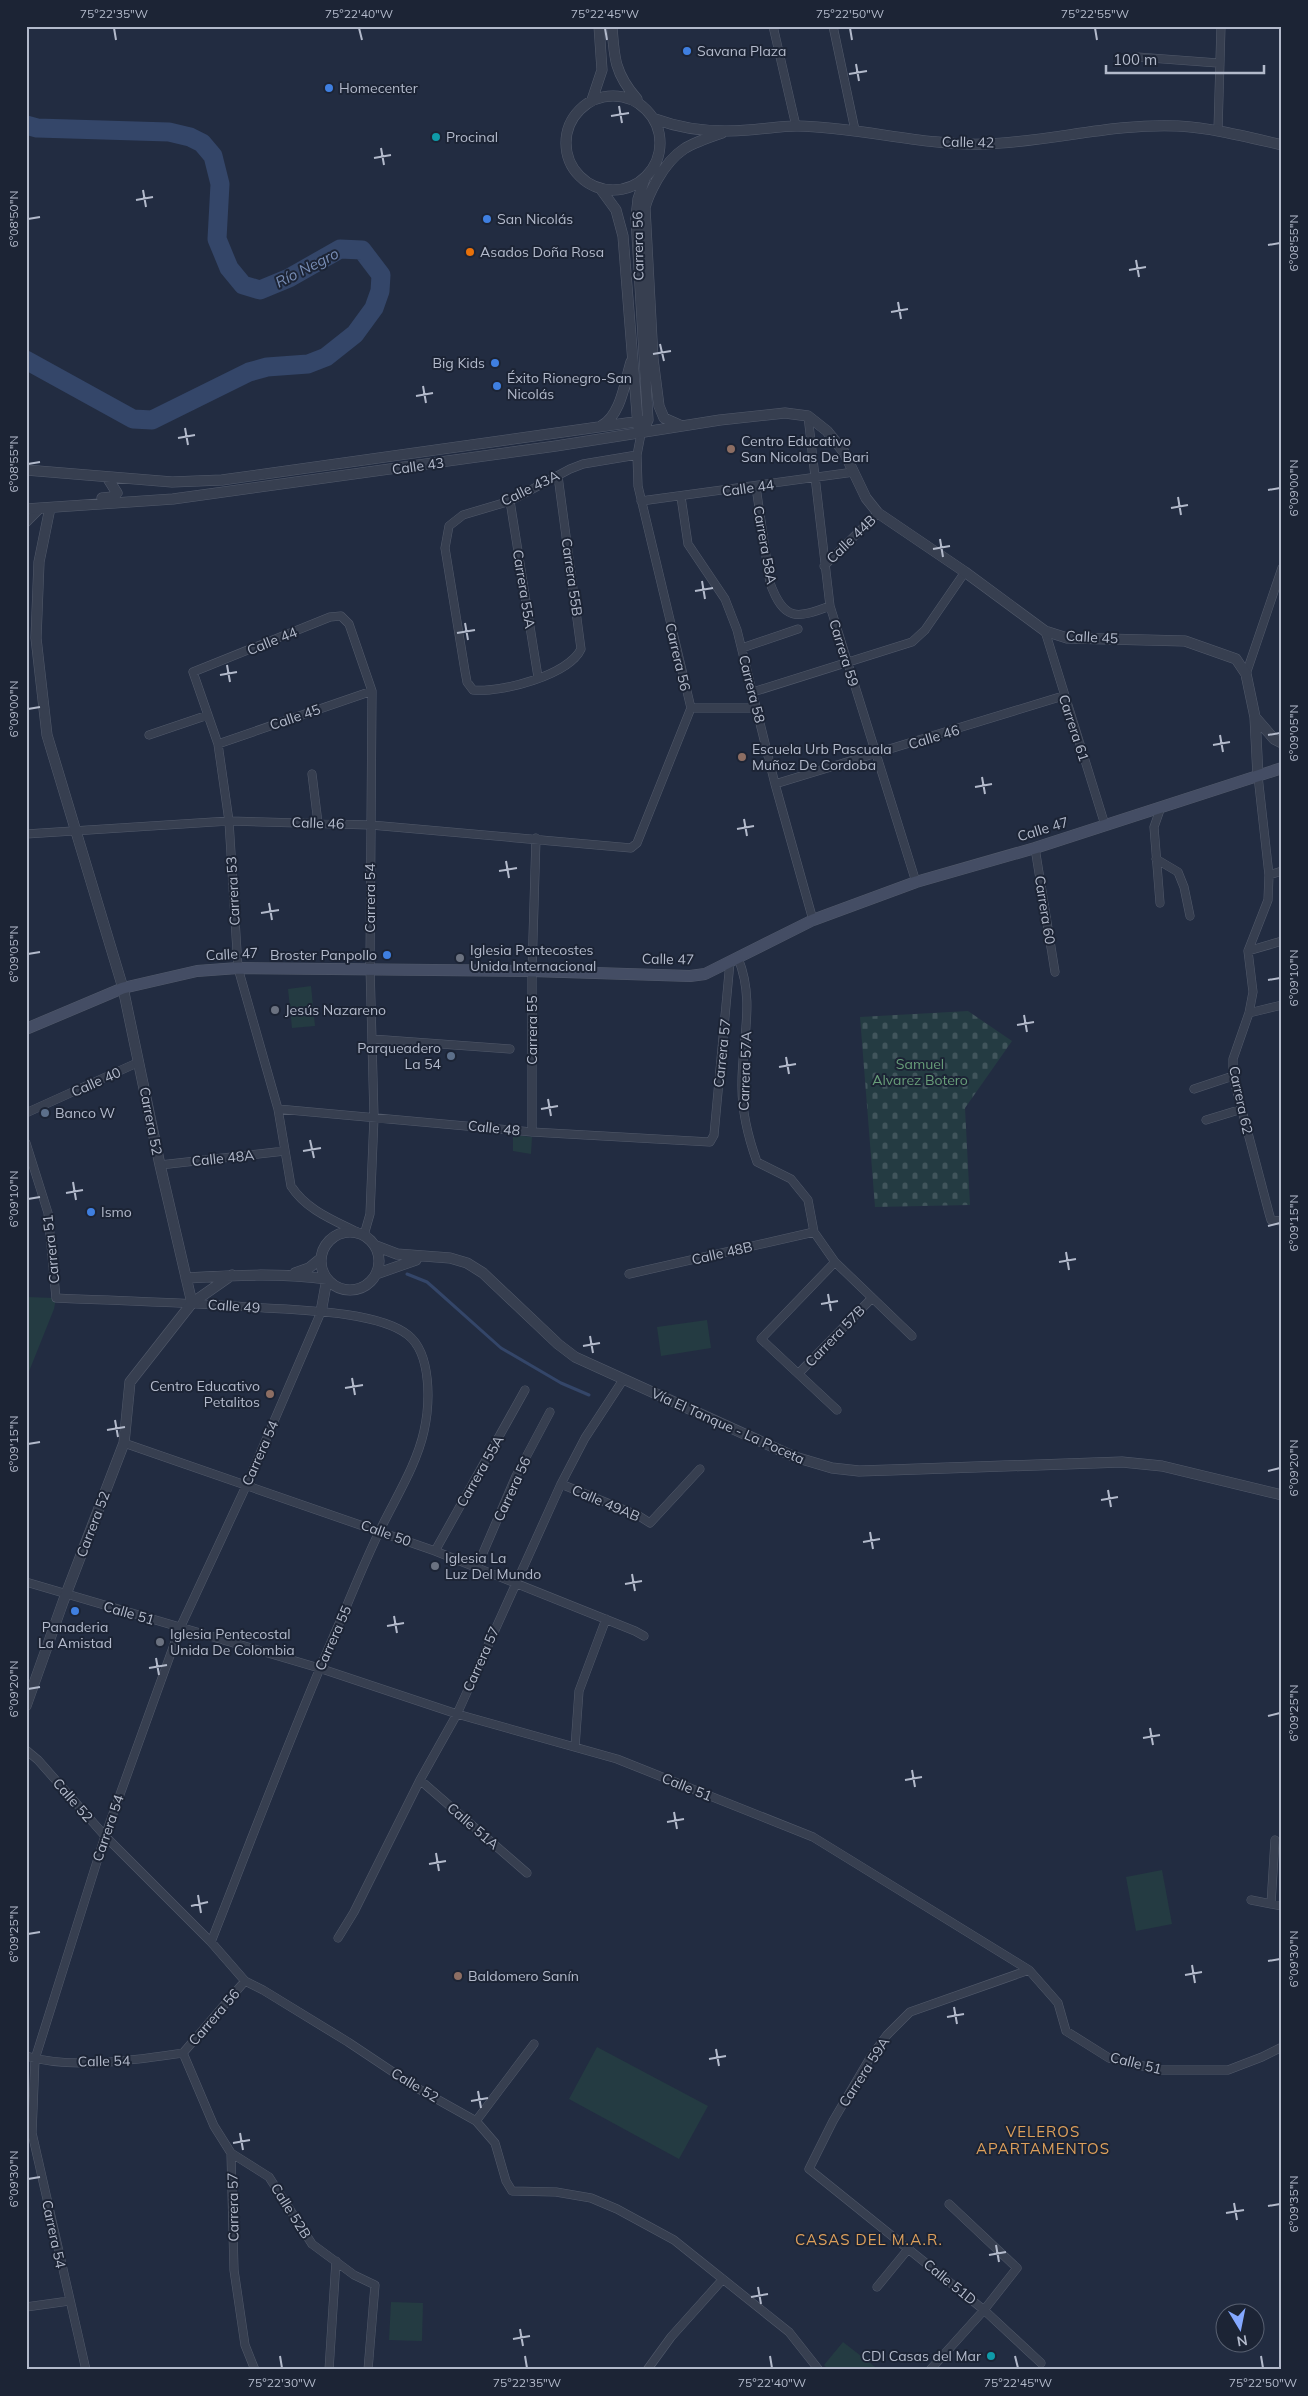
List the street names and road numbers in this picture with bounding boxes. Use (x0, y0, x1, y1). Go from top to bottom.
street label: Calle 42 (942, 133, 994, 151)
street label: Carrera 56 (628, 211, 648, 281)
street label: Calle 43 (391, 453, 445, 479)
street label: Calle 43A (498, 466, 563, 510)
street label: Calle 44 (721, 475, 776, 501)
street label: Carrera 58A (749, 504, 781, 586)
street label: Calle 44B (822, 511, 880, 567)
street label: Carrera 55B (558, 537, 586, 617)
street label: Carrera 55A (509, 548, 539, 630)
street label: Carrera 59 (825, 617, 863, 689)
street label: Carrera 56 (661, 621, 695, 693)
street label: Calle 44 (244, 623, 300, 659)
street label: Calle 45 (1065, 627, 1119, 647)
street label: Carrera 58 (735, 653, 769, 725)
street label: Carrera 61 (1055, 692, 1093, 764)
street label: Calle 45 (267, 700, 323, 734)
street label: Calle 46 (906, 721, 962, 753)
street label: Calle 46 (291, 813, 345, 833)
street label: Calle 47 (1015, 813, 1071, 845)
street label: Carrera 53 (222, 856, 244, 926)
street label: Carrera 54 (361, 863, 379, 933)
street label: Carrera 60 (1031, 874, 1059, 946)
street label: Calle 47 (205, 944, 259, 964)
street label: Calle 47 (642, 950, 694, 968)
street label: Carrera 55 (523, 995, 541, 1065)
street label: Carrera 57 (709, 1018, 735, 1088)
street label: Carrera 57A (735, 1030, 755, 1111)
street label: Calle 40 (68, 1063, 124, 1101)
street label: Carrera 62 (1225, 1064, 1257, 1136)
street label: Carrera 52 (136, 1085, 166, 1157)
street label: Calle 48 (467, 1116, 521, 1140)
street label: Calle 48A (191, 1146, 256, 1170)
street label: Carrera 51 (38, 1214, 64, 1284)
street label: Calle 48B (690, 1237, 754, 1269)
street label: Calle 49 (207, 1295, 261, 1317)
street label: Carrera 57B (801, 1301, 869, 1371)
street label: Vía El Tanque - La Poceta (649, 1384, 807, 1468)
street label: Carrera 54 (238, 1417, 283, 1488)
street label: Carrera 55A (452, 1431, 508, 1510)
street label: Carrera 56 (489, 1454, 535, 1524)
street label: Calle 49AB (569, 1481, 643, 1525)
street label: Carrera 52 (72, 1488, 114, 1560)
street label: Calle 50 (358, 1516, 414, 1550)
street label: Calle 51 (101, 1597, 157, 1629)
street label: Carrera 55 (311, 1603, 355, 1673)
street label: Carrera 57 (459, 1624, 503, 1694)
street label: Calle 51 (659, 1769, 715, 1805)
street label: Calle 52 (49, 1774, 97, 1826)
street label: Carrera 54 (88, 1792, 128, 1864)
street label: Calle 51A (443, 1799, 503, 1854)
street label: Carrera 56 (184, 1985, 244, 2049)
street label: Carrera 59A (835, 2033, 894, 2110)
street label: Calle 51 (1108, 2048, 1164, 2078)
street label: Calle 54 (78, 2052, 131, 2070)
street label: Calle 52 (388, 2064, 442, 2106)
street label: Carrera 57 (223, 2172, 243, 2242)
street label: Calle 52B (267, 2180, 315, 2242)
street label: Carrera 54 (38, 2198, 70, 2270)
street label: Calle 51D (920, 2255, 980, 2309)

